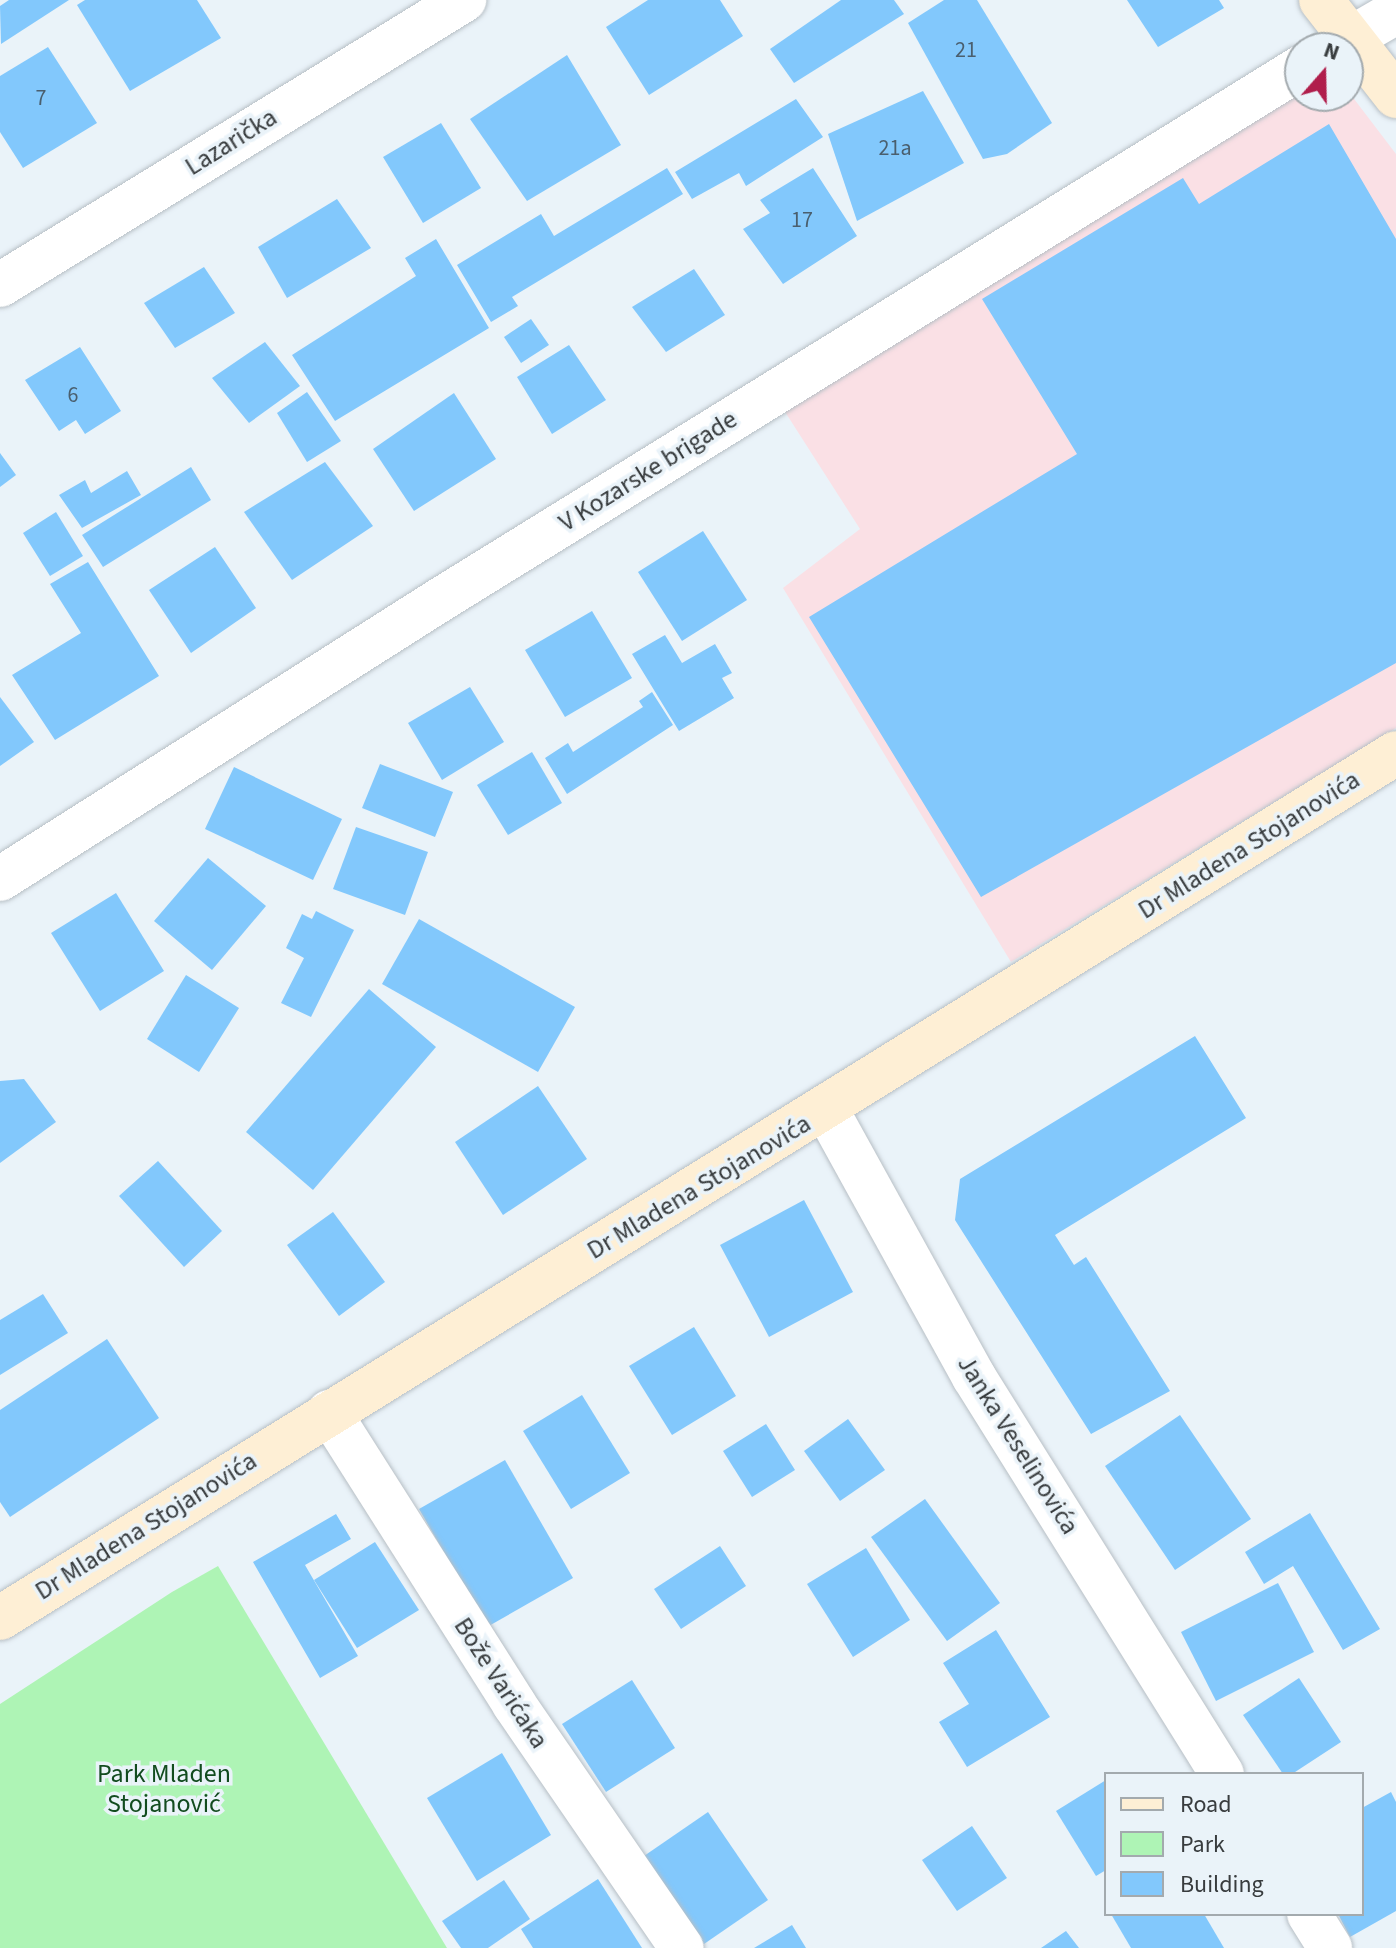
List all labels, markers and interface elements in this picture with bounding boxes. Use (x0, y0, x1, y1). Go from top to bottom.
north arrow (1284, 32, 1364, 112)
text: N (1319, 34, 1344, 69)
house number: 21 (955, 38, 977, 64)
house number: 7 (36, 86, 46, 112)
street label: Lazarička (179, 102, 283, 182)
house number: 21a (879, 136, 911, 162)
house number: 17 (791, 208, 813, 234)
house number: 6 (68, 383, 78, 409)
street label: V Kozarske brigade (553, 404, 743, 538)
street label: Dr Mladena Stojanovića (1132, 764, 1366, 926)
street label: Dr Mladena Stojanovića (581, 1108, 817, 1266)
street label: Janka Veselinovića (950, 1350, 1086, 1540)
street label: Dr Mladena Stojanovića (29, 1445, 263, 1607)
street label: Bože Varićaka (447, 1612, 555, 1754)
park label: Park Mladen Stojanović (97, 1758, 231, 1820)
legend (1104, 1772, 1364, 1916)
text: Road (1180, 1787, 1232, 1822)
text: Park (1180, 1827, 1225, 1862)
text: Building (1180, 1867, 1264, 1902)

